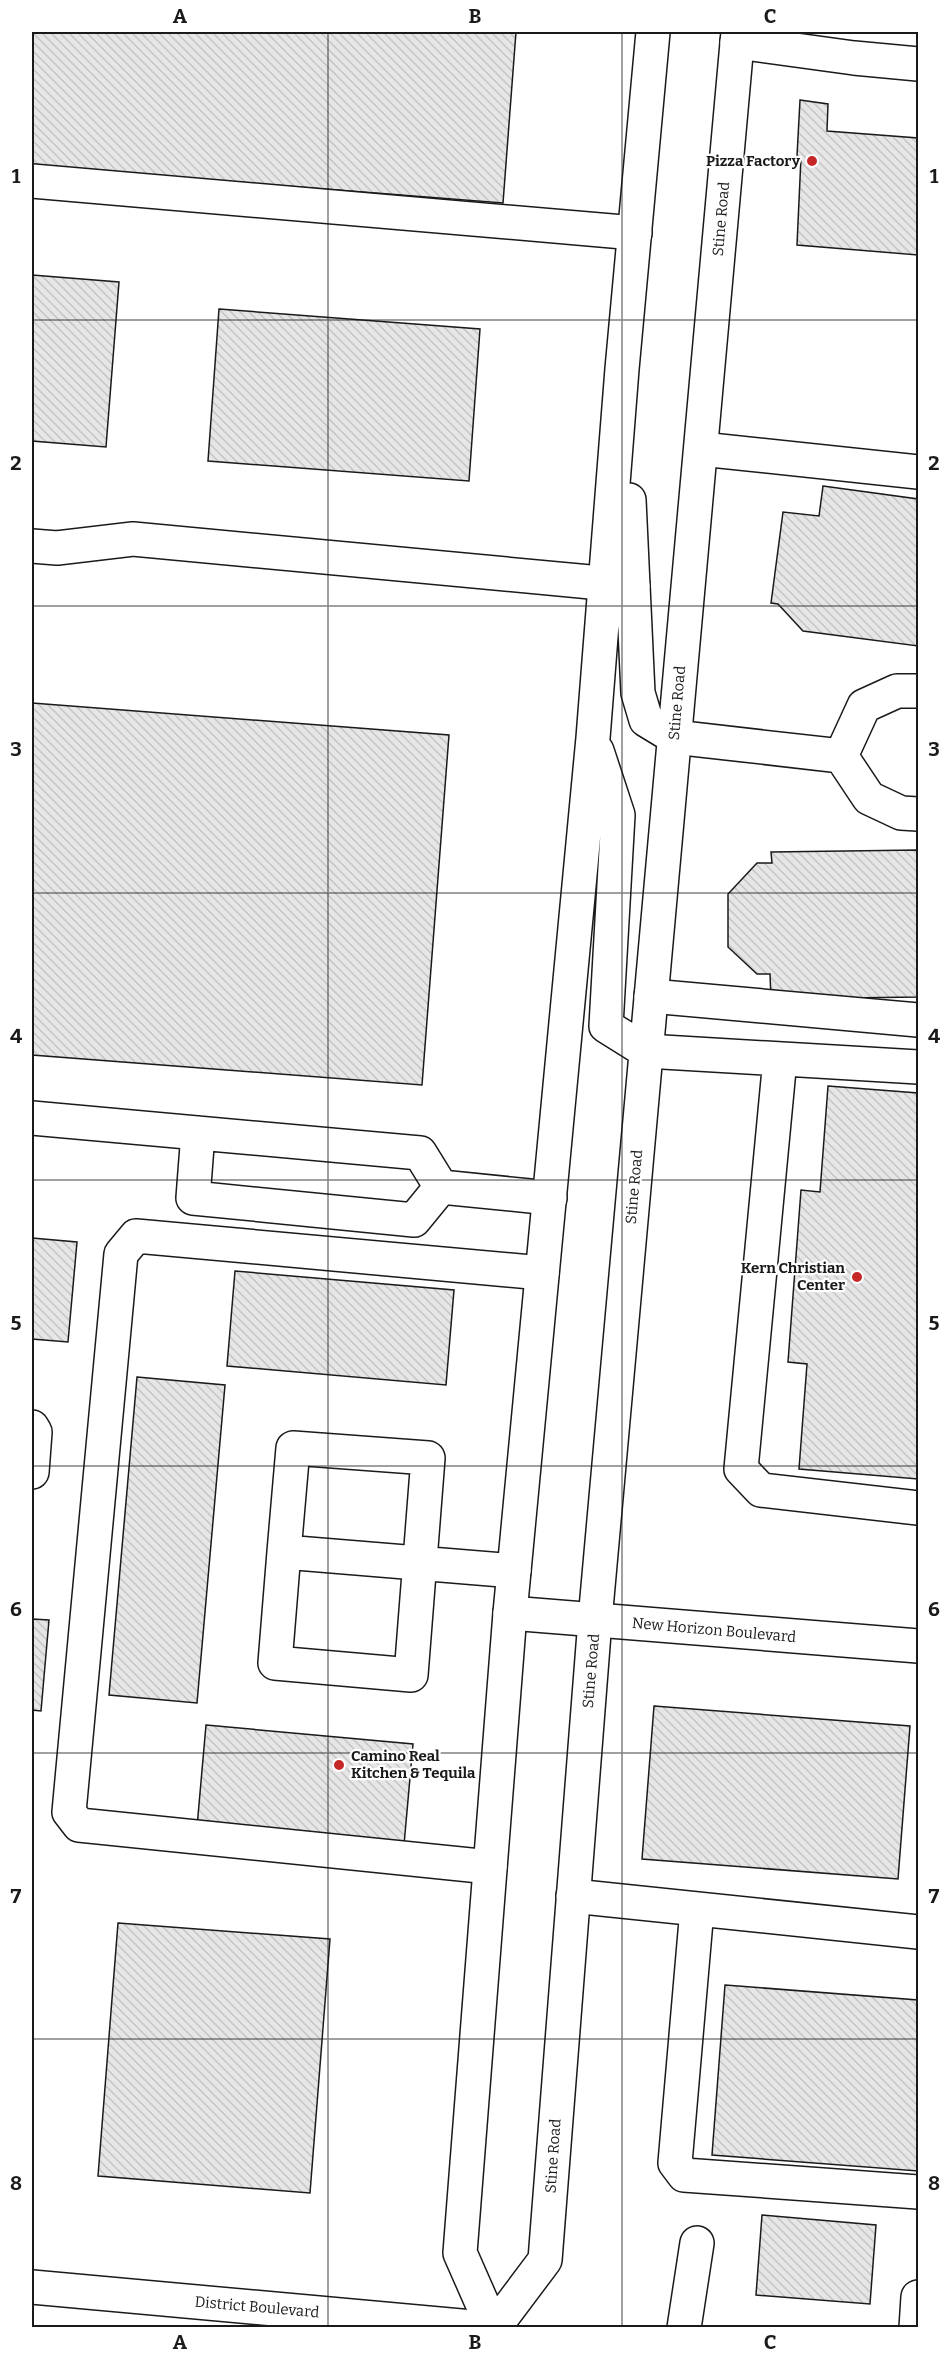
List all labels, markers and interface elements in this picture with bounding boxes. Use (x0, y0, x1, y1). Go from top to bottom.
text: A (173, 4, 188, 28)
text: B (469, 4, 482, 28)
text: C (764, 4, 776, 28)
place label: Pizza Factory (706, 152, 801, 170)
marker: Pizza Factory (805, 154, 819, 168)
text: 1 (12, 164, 21, 188)
text: 1 (930, 164, 939, 188)
street label: Stine Road (709, 181, 733, 257)
text: 2 (10, 451, 22, 475)
text: 2 (928, 451, 940, 475)
street label: Stine Road (665, 665, 689, 741)
text: 3 (10, 737, 22, 761)
text: 3 (928, 737, 940, 761)
text: 4 (10, 1024, 22, 1048)
text: 4 (928, 1024, 940, 1048)
street label: Stine Road (622, 1149, 646, 1225)
place label: Kern Christian Center (741, 1259, 845, 1294)
marker: Kern Christian Center (850, 1270, 864, 1284)
text: 5 (11, 1311, 22, 1335)
text: 5 (929, 1311, 940, 1335)
text: 6 (10, 1597, 22, 1621)
text: 6 (928, 1597, 940, 1621)
street label: New Horizon Boulevard (631, 1614, 797, 1646)
street label: Stine Road (579, 1633, 603, 1709)
place label: Camino Real Kitchen & Tequila (351, 1747, 476, 1782)
marker: Camino Real Kitchen & Tequila (332, 1758, 346, 1772)
text: 7 (11, 1884, 22, 1908)
text: 7 (929, 1884, 940, 1908)
street label: Stine Road (541, 2118, 565, 2194)
text: 8 (10, 2171, 22, 2195)
text: 8 (928, 2171, 940, 2195)
street label: District Boulevard (194, 2293, 320, 2321)
text: A (173, 2330, 188, 2354)
text: B (469, 2330, 482, 2354)
text: C (764, 2330, 776, 2354)

